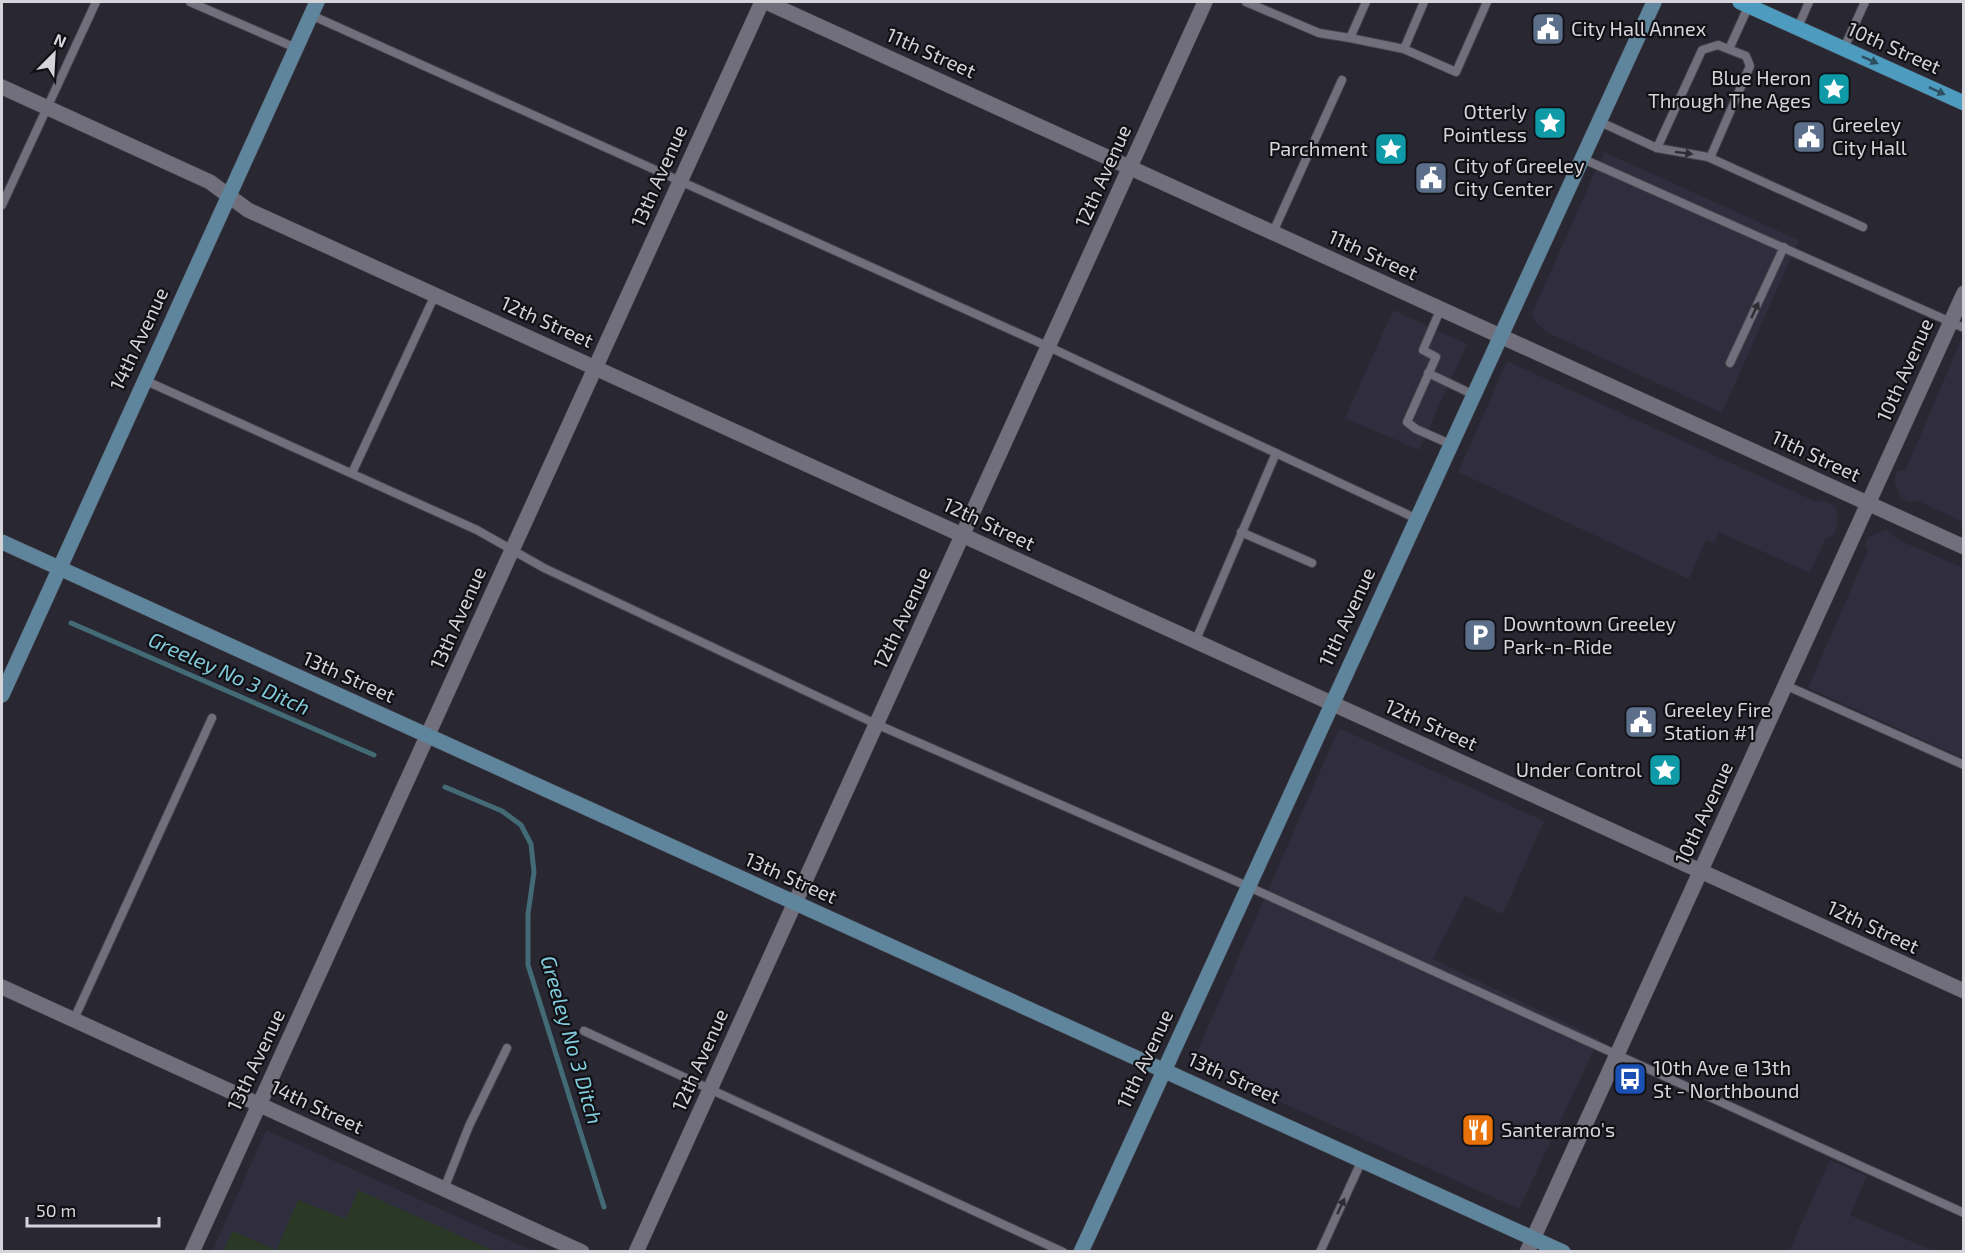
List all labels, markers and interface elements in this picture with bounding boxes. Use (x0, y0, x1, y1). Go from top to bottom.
public building icon: City Hall Annex (1530, 11, 1566, 47)
place label: City Hall Annex (1571, 16, 1707, 40)
street label: 10th Street (1844, 16, 1945, 78)
street label: 11th Street (883, 22, 980, 83)
north arrow (24, 24, 84, 84)
text: N (51, 29, 69, 51)
one-way arrow (1862, 55, 1880, 65)
place label: Blue Heron Through The Ages (1648, 65, 1811, 112)
place icon: Blue Heron Through The Ages (1816, 71, 1852, 107)
one-way arrow (1929, 86, 1946, 95)
place label: Otterly Pointless (1443, 99, 1527, 146)
place icon: Otterly Pointless (1532, 105, 1568, 141)
place label: Greeley City Hall (1832, 112, 1907, 159)
public building icon: Greeley City Hall (1791, 119, 1827, 155)
street label: 13th Avenue (625, 121, 691, 230)
street label: 12th Avenue (1069, 121, 1135, 230)
place icon: Parchment (1373, 131, 1409, 167)
place label: Parchment (1269, 136, 1368, 160)
one-way arrow (1674, 149, 1693, 158)
place label: City of Greeley City Center (1454, 153, 1585, 200)
public building icon: City of Greeley City Center (1413, 160, 1449, 196)
street label: 11th Street (1325, 224, 1422, 285)
street label: 14th Avenue (104, 283, 172, 394)
street label: 12th Street (498, 290, 598, 352)
one-way arrow (1750, 302, 1759, 319)
street label: 10th Avenue (1871, 314, 1937, 425)
street label: 11th Street (1768, 424, 1865, 486)
street label: 12th Street (940, 491, 1039, 555)
street label: 13th Avenue (424, 563, 490, 672)
street label: 12th Avenue (867, 563, 935, 672)
street label: 11th Avenue (1313, 563, 1379, 670)
place label: Downtown Greeley Park-n-Ride (1503, 611, 1677, 658)
parking icon: Downtown Greeley Park-n-Ride (1462, 617, 1498, 653)
water label: Greeley No 3 Ditch (145, 626, 314, 720)
street label: 13th Street (300, 645, 400, 707)
street label: 12th Street (1382, 693, 1482, 755)
place label: Greeley Fire Station #1 (1664, 697, 1771, 744)
public building icon: Greeley Fire Station #1 (1623, 704, 1659, 740)
place icon: Under Control (1647, 752, 1683, 788)
place label: Under Control (1516, 757, 1642, 781)
street label: 10th Avenue (1669, 758, 1737, 868)
street label: 13th Street (742, 846, 842, 908)
street label: 12th Street (1824, 894, 1923, 958)
water label: Greeley No 3 Ditch (535, 953, 608, 1127)
street label: 13th Avenue (221, 1005, 289, 1114)
street label: 12th Avenue (666, 1005, 732, 1114)
street label: 11th Avenue (1111, 1005, 1177, 1112)
street label: 13th Street (1185, 1046, 1285, 1108)
place label: 10th Ave @ 13th St - Northbound (1653, 1055, 1800, 1102)
bus stop icon: 10th Ave @ 13th St - Northbound (1612, 1061, 1648, 1097)
street label: 14th Street (267, 1074, 368, 1138)
restaurant icon: Santeramo's (1460, 1112, 1496, 1148)
place label: Santeramo's (1501, 1117, 1615, 1141)
scale bar (27, 1190, 159, 1228)
one-way arrow (1337, 1197, 1346, 1214)
text: 50 m (36, 1199, 76, 1221)

